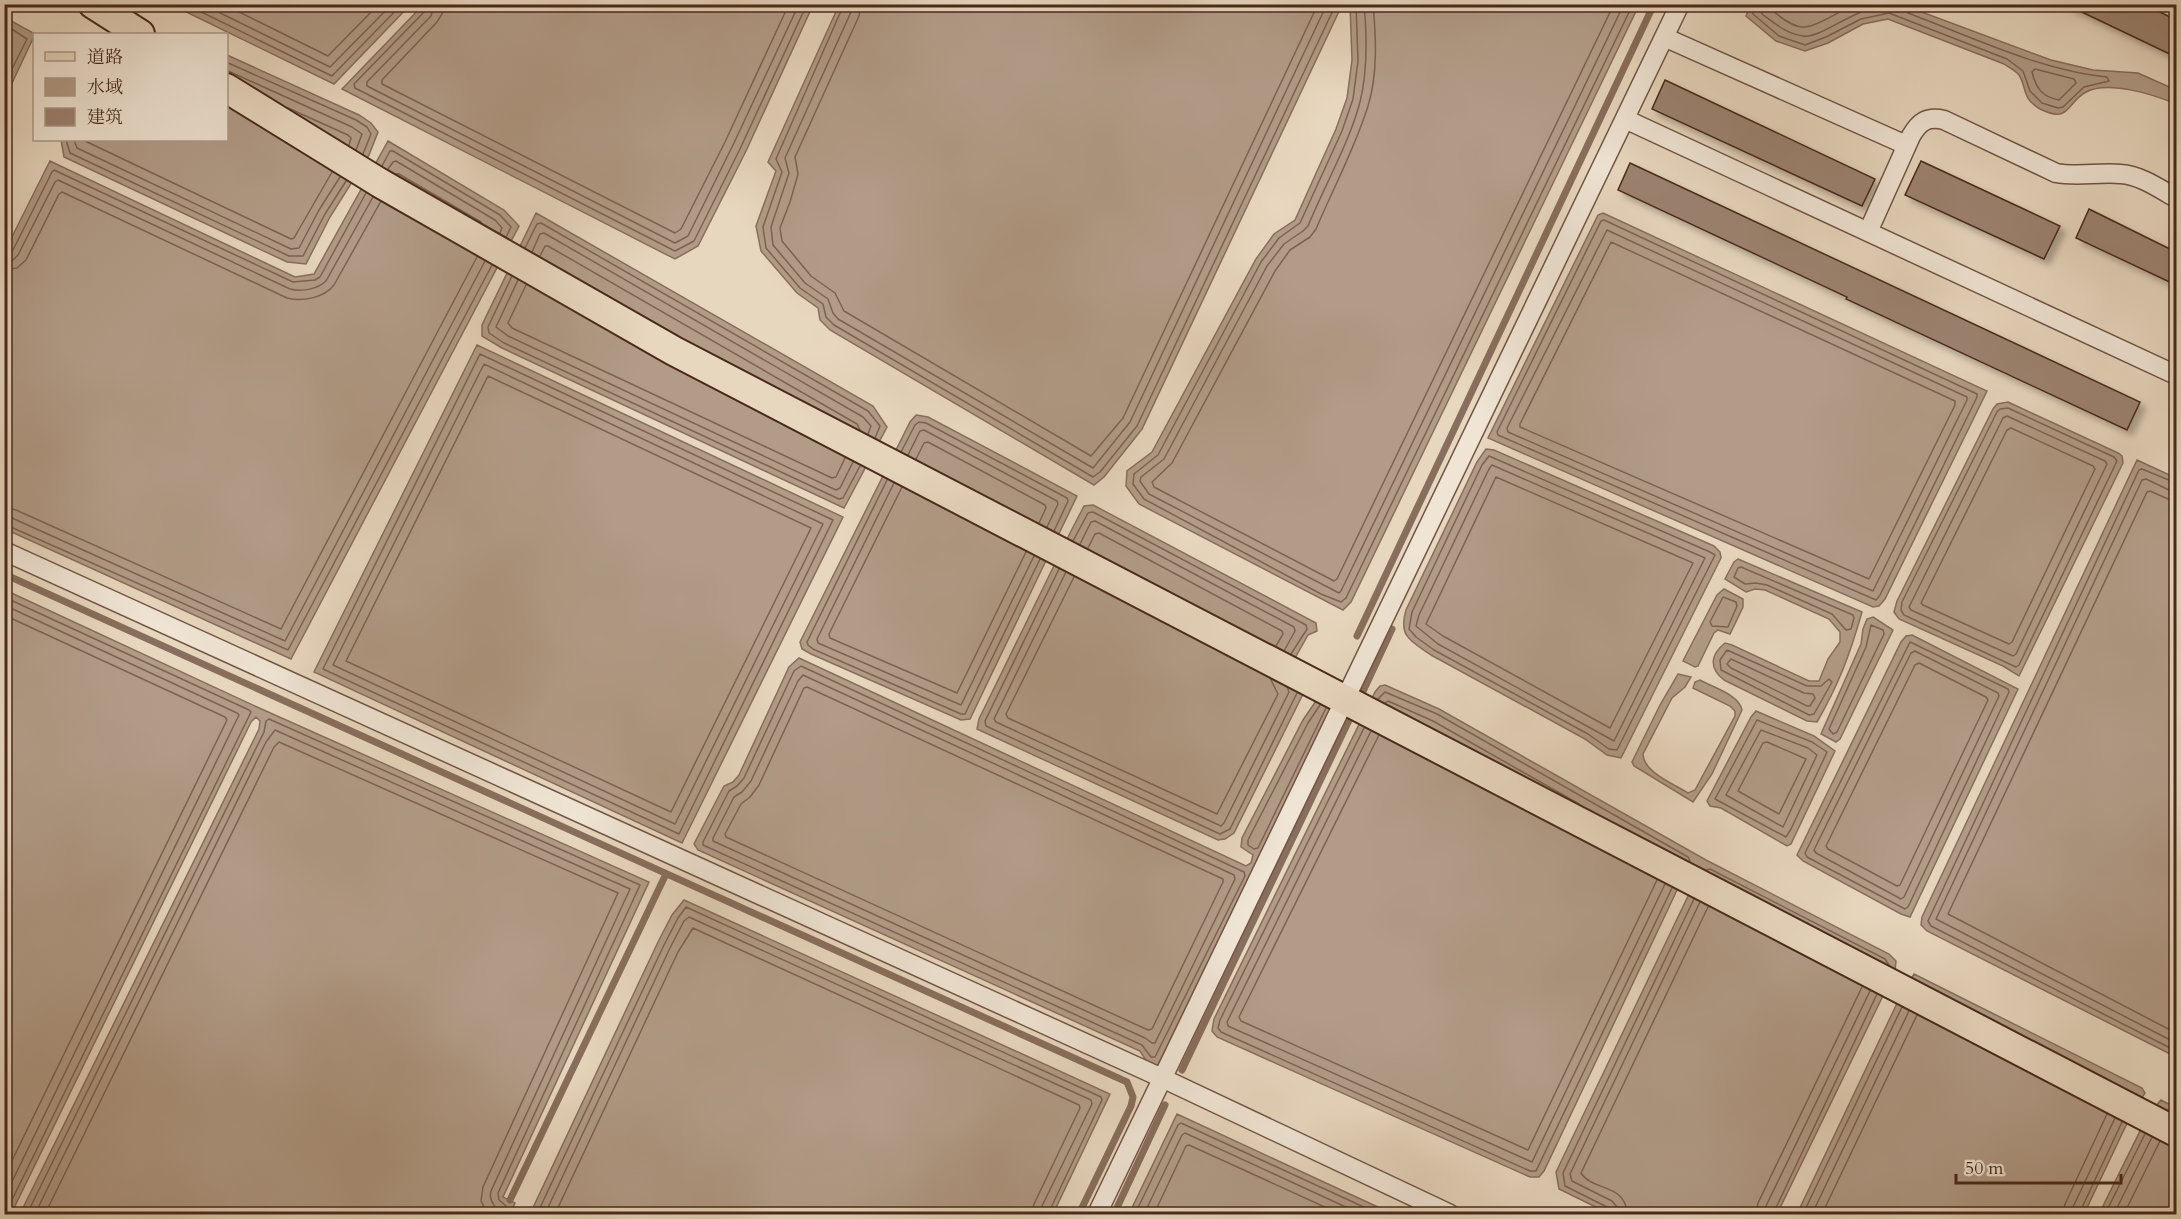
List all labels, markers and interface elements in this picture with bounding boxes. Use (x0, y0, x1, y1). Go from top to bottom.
legend (33, 33, 228, 141)
text: 道路 (87, 45, 123, 70)
text: 水域 (87, 75, 123, 100)
text: 建筑 (87, 105, 123, 130)
scale bar (1956, 1147, 2121, 1185)
text: 50 m (1965, 1156, 2004, 1181)

